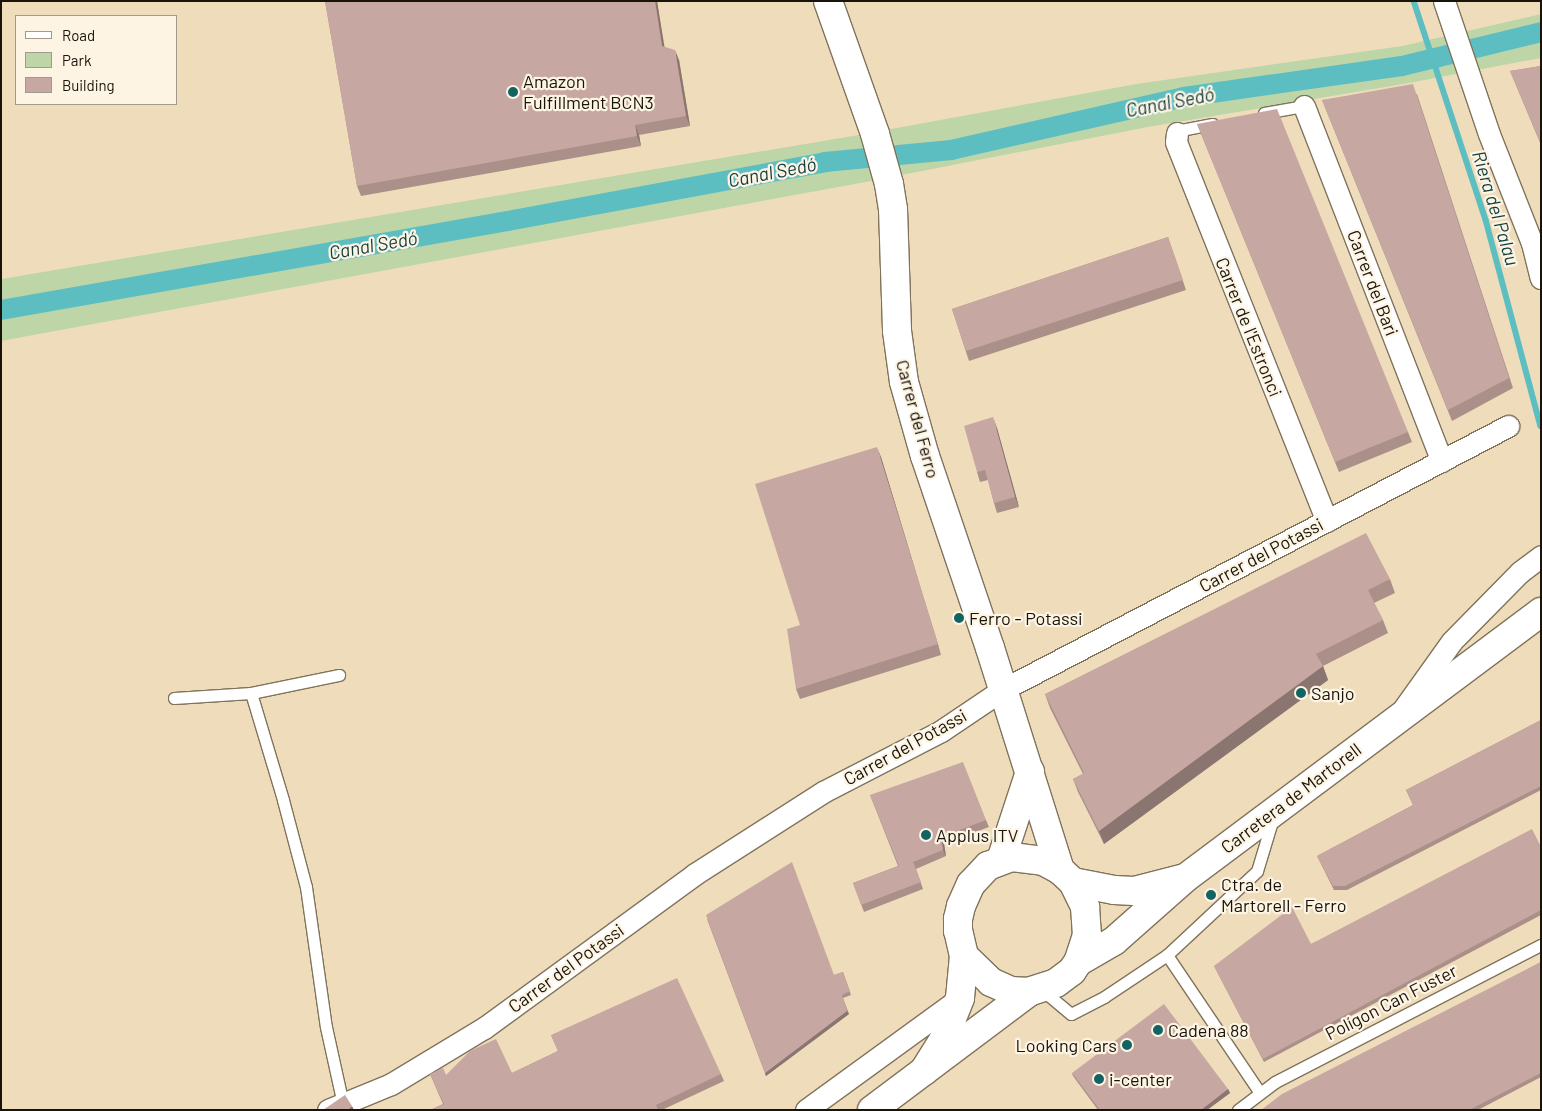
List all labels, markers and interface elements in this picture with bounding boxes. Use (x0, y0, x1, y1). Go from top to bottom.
legend (15, 15, 178, 105)
text: Road (62, 26, 95, 44)
text: Park (62, 51, 91, 69)
place label: Amazon Fulfillment BCN3 (523, 71, 654, 114)
text: Building (62, 76, 115, 94)
water label: Canal Sedó (1124, 82, 1216, 122)
marker: Amazon Fulfillment BCN3 (507, 86, 519, 98)
water label: Riera del Palau (1468, 148, 1524, 268)
water label: Canal Sedó (726, 152, 818, 192)
water label: Canal Sedó (327, 226, 419, 264)
street label: Carrer del Bari (1343, 227, 1403, 339)
street label: Carrer de l'Estronci (1211, 254, 1287, 400)
street label: Carrer del Ferro (892, 357, 944, 481)
street label: Carrer del Potassi (1195, 513, 1327, 597)
place label: Ferro - Potassi (969, 607, 1083, 629)
marker: Ferro - Potassi (953, 612, 965, 624)
place label: Sanjo (1311, 682, 1355, 704)
marker: Sanjo (1295, 687, 1307, 699)
street label: Carrer del Potassi (840, 704, 970, 790)
street label: Carretera de Martorell (1217, 738, 1365, 858)
place label: Applus ITV (936, 824, 1018, 846)
marker: Applus ITV (920, 829, 932, 841)
place label: Ctra. de Martorell - Ferro (1221, 874, 1347, 916)
marker: Ctra. de Martorell - Ferro (1205, 889, 1217, 901)
street label: Carrer del Potassi (504, 919, 628, 1017)
street label: Polígon Can Fuster (1322, 960, 1460, 1044)
place label: Cadena 88 (1168, 1019, 1249, 1041)
marker: Cadena 88 (1152, 1024, 1164, 1036)
place label: Looking Cars (1015, 1034, 1117, 1056)
marker: Looking Cars (1121, 1039, 1133, 1051)
place label: i-center (1109, 1068, 1172, 1090)
marker: i-center (1093, 1073, 1105, 1085)

